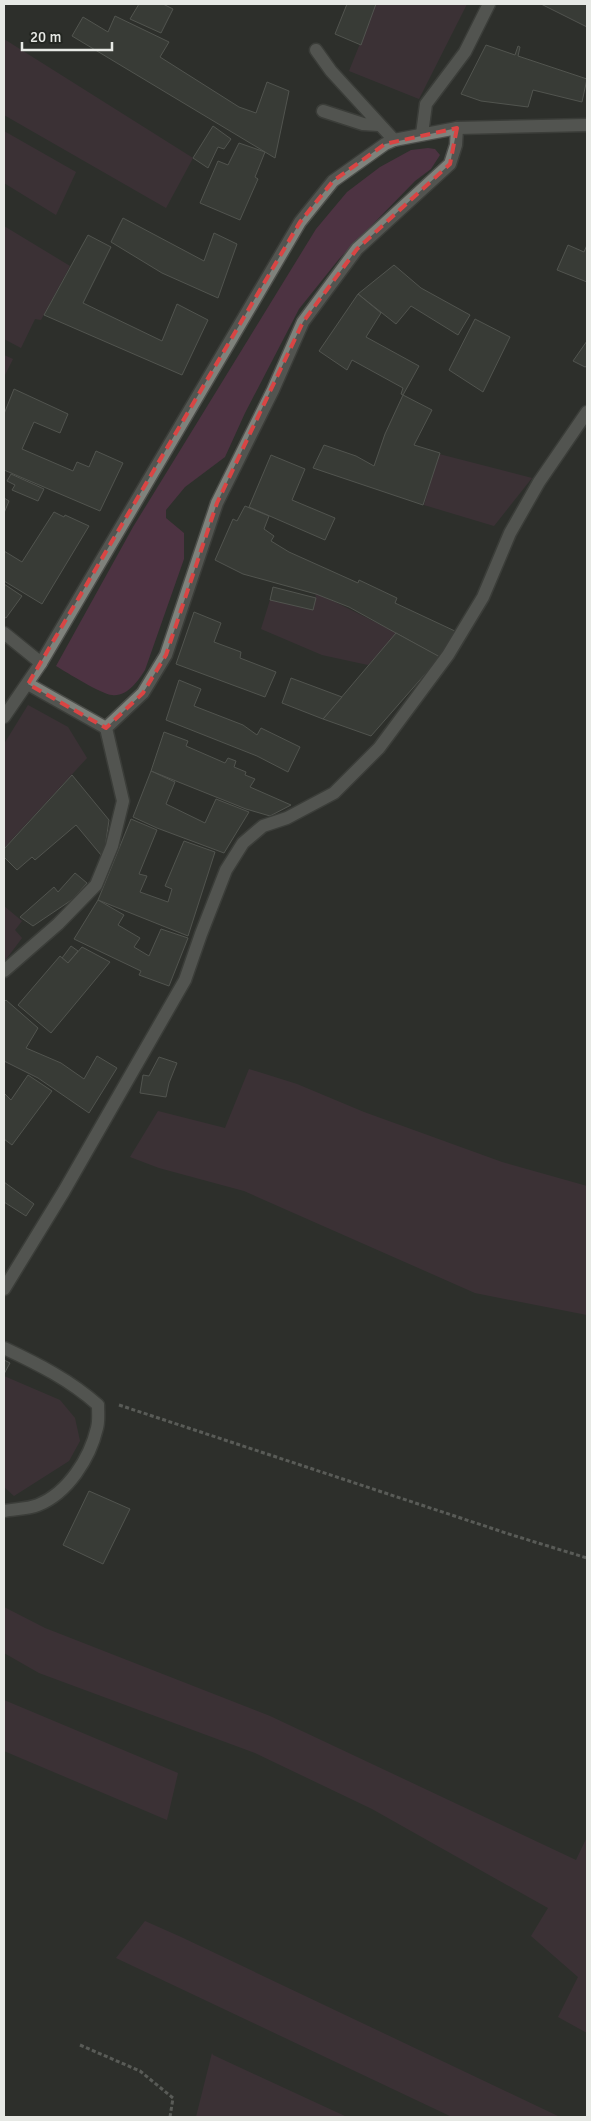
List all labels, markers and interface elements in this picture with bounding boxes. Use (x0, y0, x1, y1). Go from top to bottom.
scale bar (22, 20, 112, 52)
text: 20 m (30, 28, 61, 46)

